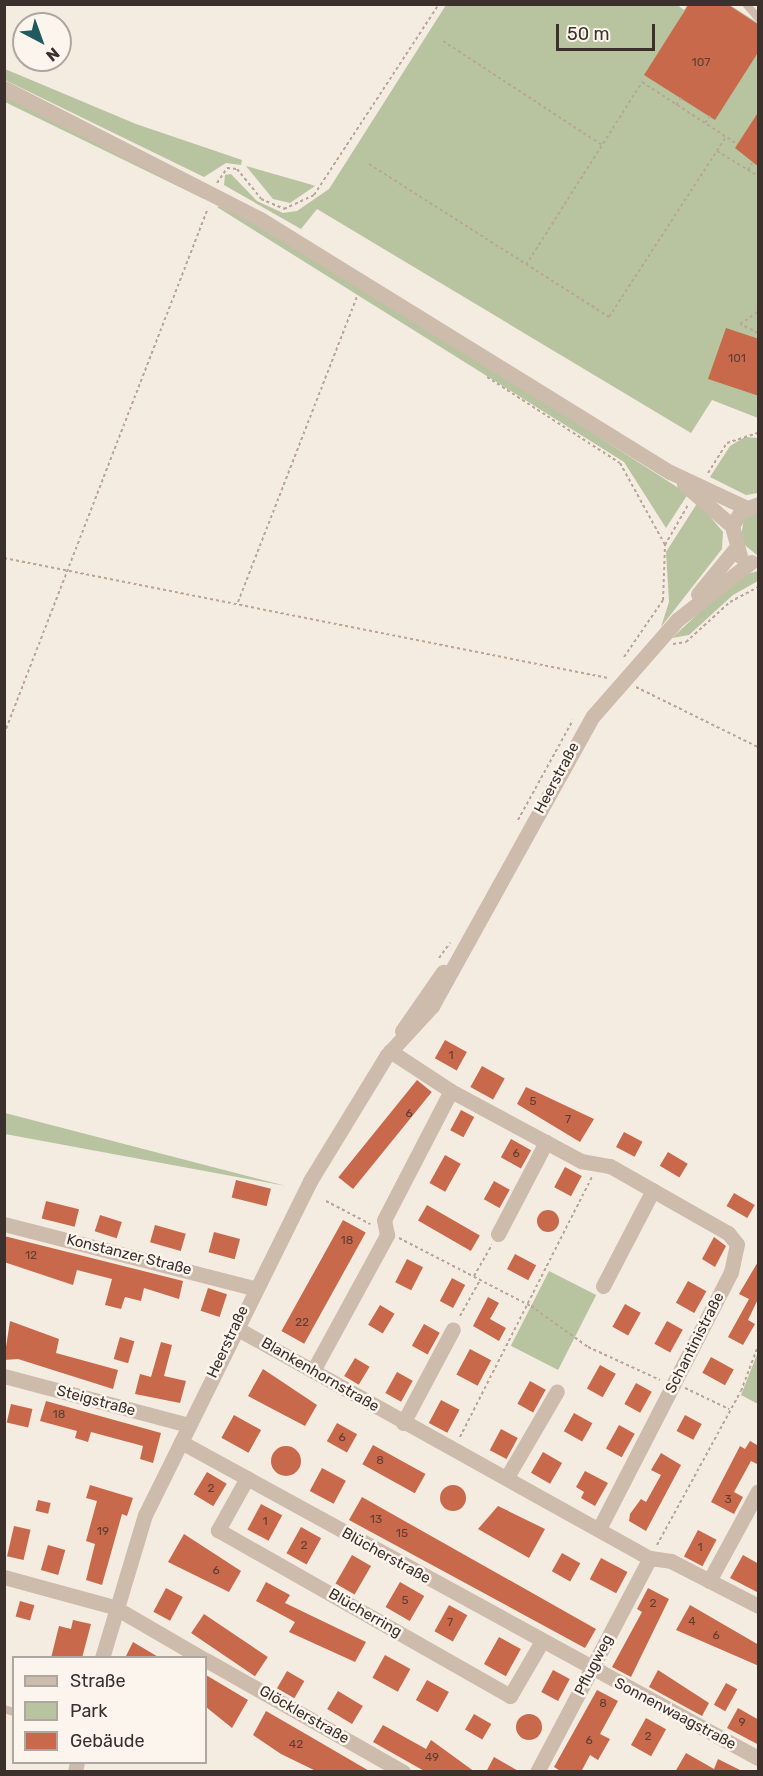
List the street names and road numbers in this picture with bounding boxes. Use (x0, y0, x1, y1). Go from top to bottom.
street label: Heerstraße (531, 739, 583, 817)
street label: Konstanzer Straße (64, 1231, 194, 1279)
street label: Schantinistraße (662, 1290, 728, 1396)
street label: Heerstraße (203, 1303, 253, 1381)
street label: Blankenhornstraße (258, 1334, 382, 1416)
street label: Steigstraße (55, 1382, 137, 1420)
street label: Blücherstraße (338, 1524, 434, 1588)
street label: Blücherring (325, 1585, 405, 1641)
street label: Pflugweg (571, 1632, 617, 1698)
street label: Sonnenwaagstraße (611, 1674, 739, 1754)
street label: Glöcklerstraße (256, 1682, 352, 1748)

